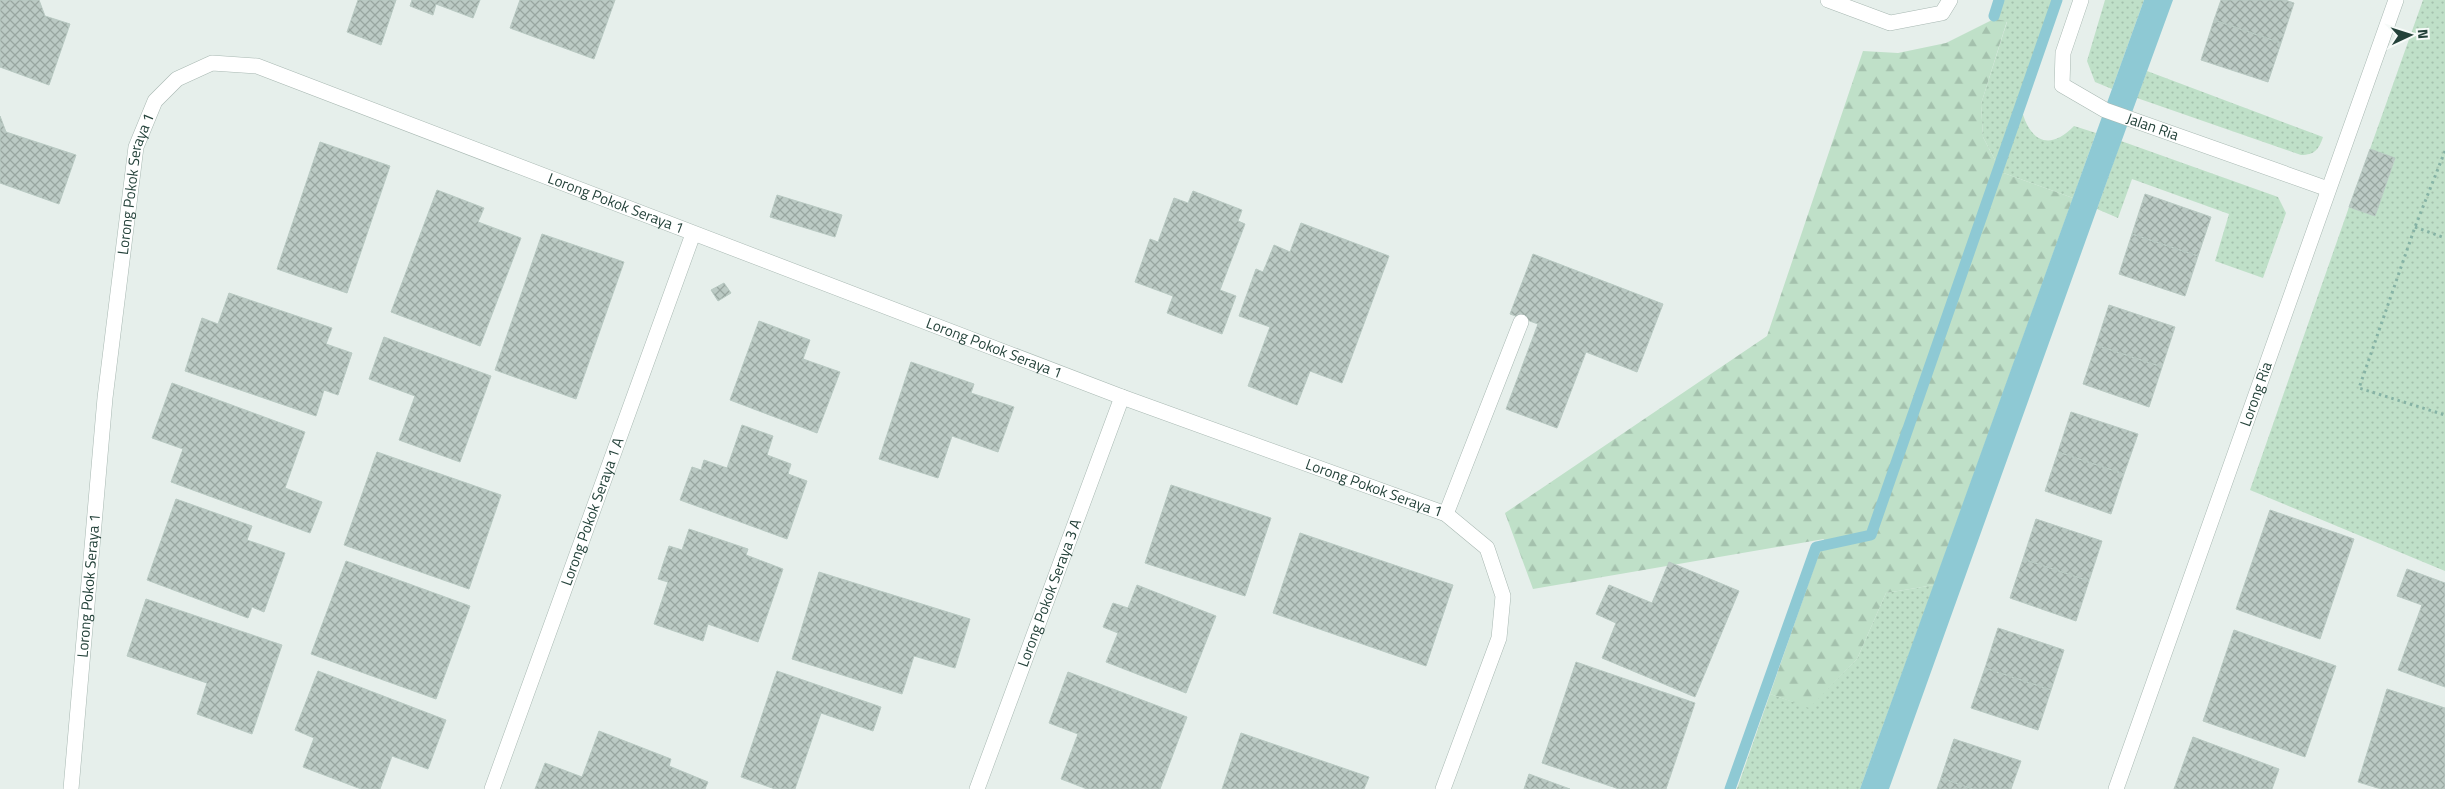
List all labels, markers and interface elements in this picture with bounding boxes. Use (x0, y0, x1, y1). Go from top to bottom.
north arrow (2385, 10, 2435, 60)
text: N (2413, 28, 2434, 40)
street label: Jalan Ria (2123, 106, 2182, 146)
street label: Lorong Pokok Seraya 1 (111, 109, 160, 256)
street label: Lorong Pokok Seraya 1 (545, 166, 687, 239)
street label: Lorong Pokok Seraya 1 (923, 311, 1066, 384)
street label: Lorong Ria (2234, 358, 2278, 429)
street label: Lorong Pokok Seraya 1 A (555, 434, 629, 589)
street label: Lorong Pokok Seraya 1 (1303, 452, 1446, 523)
street label: Lorong Pokok Seraya 1 (70, 513, 106, 658)
street label: Lorong Pokok Seraya 3 A (1011, 515, 1087, 670)

